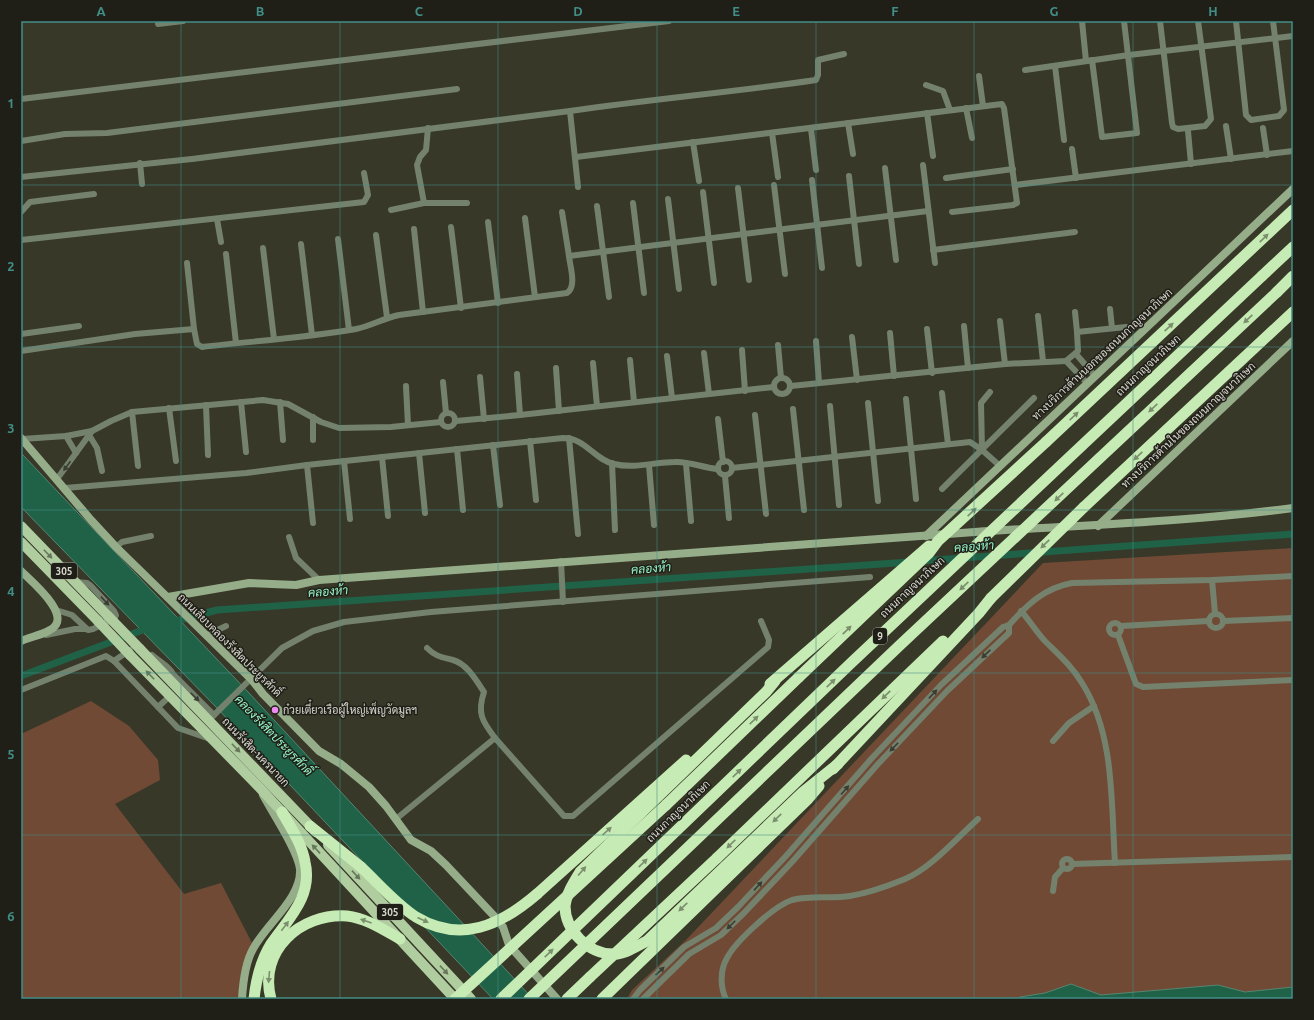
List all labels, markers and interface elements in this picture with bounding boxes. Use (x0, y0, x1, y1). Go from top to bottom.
text: A (96, 4, 106, 18)
text: B (256, 4, 265, 18)
text: C (415, 4, 424, 18)
text: D (573, 4, 583, 18)
text: E (732, 4, 740, 18)
text: F (891, 4, 899, 18)
text: G (1050, 4, 1059, 18)
text: H (1208, 4, 1218, 18)
text: 1 (7, 96, 15, 110)
one-way arrow (1259, 233, 1269, 243)
text: 2 (7, 259, 15, 273)
street label: ทางบริการด้านนอกของถนนกาญจนาภิเษก (1029, 285, 1175, 423)
one-way arrow (1243, 314, 1253, 323)
one-way arrow (1164, 322, 1174, 332)
street label: ถนนกาญจนาภิเษก (1113, 332, 1183, 398)
street label: ทางบริการด้านในของถนนกาญจนาภิเษก (1117, 358, 1258, 491)
one-way arrow (1148, 403, 1158, 412)
one-way arrow (1069, 411, 1079, 421)
text: 3 (7, 421, 15, 435)
one-way arrow (1133, 452, 1143, 461)
one-way arrow (63, 461, 71, 472)
one-way arrow (1053, 492, 1064, 501)
one-way arrow (967, 507, 977, 517)
water label: คลองห้า (954, 538, 995, 554)
one-way arrow (1040, 539, 1050, 549)
one-way arrow (43, 549, 53, 559)
street label: ถนนกาญจนาภิเษก (877, 554, 947, 621)
water label: คลองห้า (631, 560, 672, 576)
road number: 305 (51, 563, 77, 579)
one-way arrow (959, 581, 969, 590)
water label: คลองห้า (308, 583, 349, 599)
text: 4 (7, 584, 15, 598)
street label: ถนนเลียบคลองรังสิตประยูรศักดิ์ (175, 587, 288, 700)
one-way arrow (101, 596, 110, 607)
one-way arrow (842, 625, 852, 635)
road number: 9 (873, 628, 887, 644)
one-way arrow (981, 650, 991, 659)
one-way arrow (145, 670, 155, 680)
one-way arrow (826, 678, 836, 687)
water label: คลองรังสิตประยูรศักดิ์ (231, 689, 321, 781)
one-way arrow (928, 689, 937, 699)
one-way arrow (881, 691, 891, 700)
one-way arrow (190, 692, 200, 702)
place label: ก๋วยเตี๋ยวเรือผู้ใหญ่เพ็ญวัดมูลฯ (283, 699, 417, 718)
marker: ก๋วยเตี๋ยวเรือผู้ใหญ่เพ็ญวัดมูลฯ (270, 705, 280, 715)
street label: ถนนรังสิต-นครนายก (220, 714, 293, 789)
one-way arrow (749, 715, 759, 725)
one-way arrow (889, 742, 899, 752)
one-way arrow (231, 743, 241, 753)
text: 5 (7, 747, 15, 761)
one-way arrow (732, 768, 742, 777)
street label: ถนนกาญจนาภิเษก (644, 778, 713, 845)
one-way arrow (840, 784, 849, 795)
one-way arrow (772, 813, 782, 822)
one-way arrow (602, 826, 612, 835)
one-way arrow (726, 839, 736, 849)
one-way arrow (312, 844, 321, 854)
one-way arrow (638, 858, 648, 868)
one-way arrow (577, 865, 586, 876)
one-way arrow (351, 870, 361, 880)
one-way arrow (753, 881, 762, 891)
one-way arrow (678, 902, 687, 911)
road number: 305 (377, 904, 403, 920)
text: 6 (7, 909, 15, 923)
one-way arrow (417, 917, 429, 923)
one-way arrow (359, 918, 371, 924)
one-way arrow (281, 920, 289, 931)
one-way arrow (726, 920, 736, 930)
one-way arrow (545, 949, 554, 958)
one-way arrow (439, 966, 448, 975)
one-way arrow (655, 966, 665, 975)
one-way arrow (266, 971, 272, 983)

